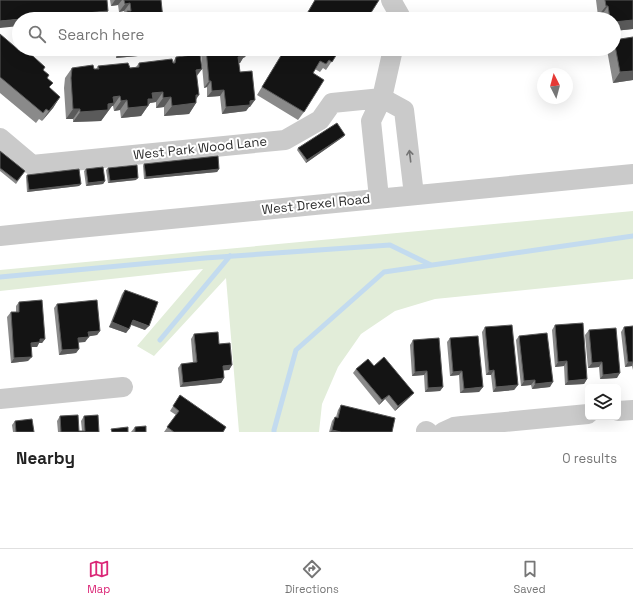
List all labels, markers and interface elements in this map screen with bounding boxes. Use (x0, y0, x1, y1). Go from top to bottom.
search box (12, 12, 621, 56)
icon: search (26, 23, 48, 45)
text: Search here (58, 25, 144, 44)
north arrow (537, 68, 573, 104)
street label: West Park Wood Lane (132, 133, 268, 163)
one-way arrow (406, 150, 413, 163)
street label: West Drexel Road (261, 190, 371, 218)
map controls (585, 384, 621, 420)
button: layers (585, 384, 621, 420)
text: Nearby (16, 447, 75, 469)
text: 0 results (562, 450, 617, 467)
tab: Map (87, 558, 110, 596)
tab: Directions (285, 558, 339, 596)
tab: Saved (514, 558, 546, 596)

